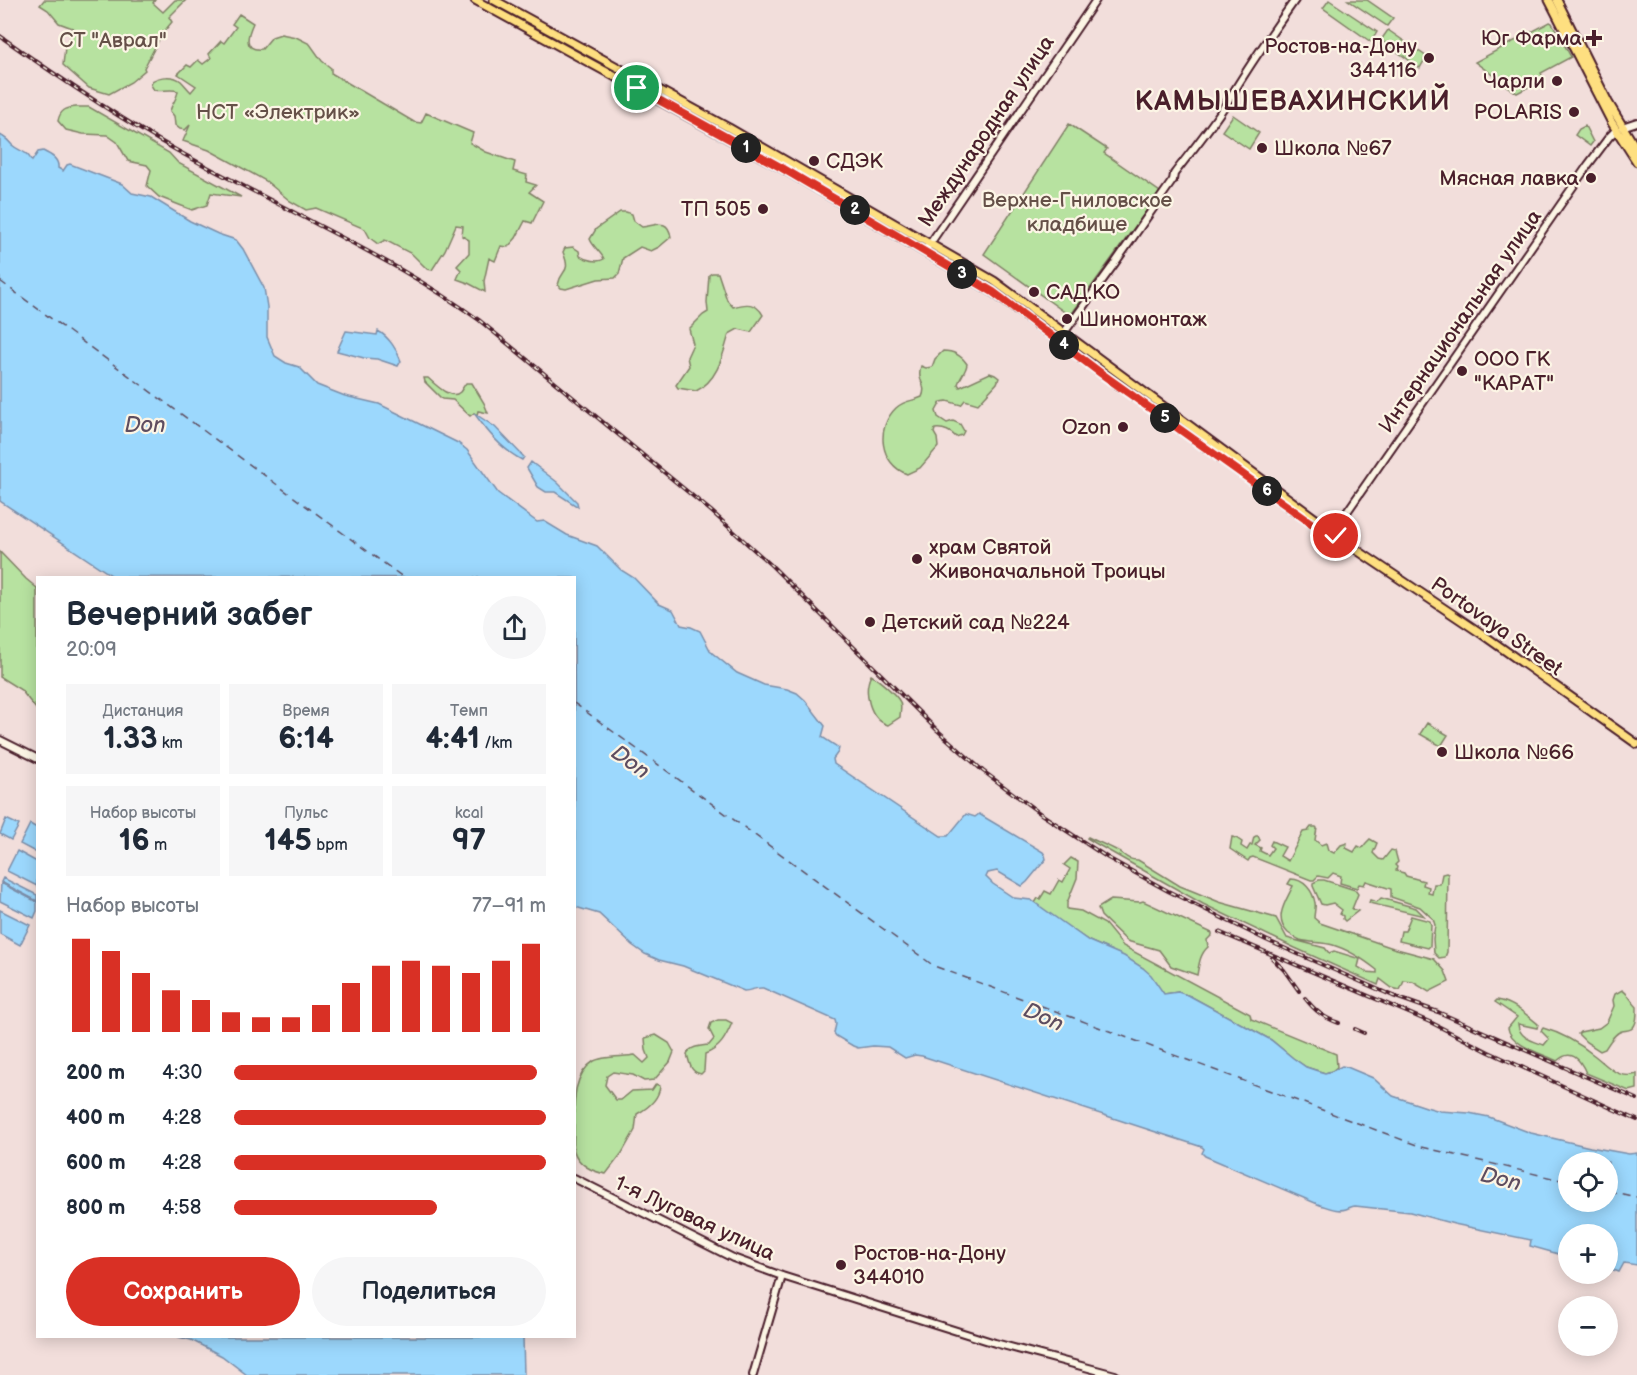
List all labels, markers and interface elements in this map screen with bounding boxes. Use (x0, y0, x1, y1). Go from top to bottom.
place label: Юг Фарма (1481, 26, 1583, 51)
park label: СТ "Аврал" (59, 28, 167, 53)
street label: Международная улица (913, 30, 1060, 232)
marker: Юг Фарма (1587, 31, 1601, 45)
place label: Ростов-на-Дону 344116 (1264, 34, 1417, 83)
marker: Ростов-на-Дону 344116 (1422, 51, 1436, 65)
pin (611, 62, 662, 113)
place label: Чарли (1483, 69, 1545, 94)
icon: arrive (620, 71, 653, 104)
marker: Чарли (1550, 74, 1564, 88)
district label: КАМЫШЕВАХИНСКИЙ (1135, 82, 1451, 118)
park label: НСТ «Электрик» (196, 100, 360, 125)
place label: POLARIS (1474, 100, 1562, 125)
marker: POLARIS (1567, 105, 1581, 119)
pin: 1 (731, 133, 761, 163)
place label: Школа №67 (1274, 136, 1392, 161)
text: 1 (743, 138, 749, 157)
marker: Школа №67 (1255, 141, 1269, 155)
place label: СДЭК (826, 149, 883, 174)
marker: СДЭК (807, 154, 821, 168)
place label: Мясная лавка (1439, 166, 1580, 191)
marker: Мясная лавка (1584, 171, 1598, 185)
park label: Верхне-Гниловское кладбище (982, 188, 1172, 237)
pin: 2 (840, 195, 870, 225)
place label: ТП 505 (681, 197, 751, 222)
text: 2 (850, 200, 860, 219)
marker: ТП 505 (756, 202, 770, 216)
street label: Интернациональная улица (1374, 205, 1547, 438)
pin: 3 (947, 259, 977, 289)
text: 3 (957, 264, 967, 283)
place label: САД.КО (1046, 280, 1120, 305)
marker: САД.КО (1027, 285, 1041, 299)
place label: Шиномонтаж (1079, 307, 1207, 332)
marker: Шиномонтаж (1060, 312, 1074, 326)
pin: 4 (1049, 330, 1079, 360)
text: 4 (1059, 335, 1069, 354)
place label: ООО ГК "КАРАТ" (1474, 347, 1554, 396)
marker: ООО ГК "КАРАТ" (1455, 364, 1469, 378)
pin: 5 (1150, 403, 1180, 433)
text: 5 (1160, 408, 1170, 427)
water label: Don (125, 412, 165, 439)
place label: Ozon (1062, 415, 1111, 440)
marker: Ozon (1116, 420, 1130, 434)
pin: 6 (1252, 476, 1282, 506)
text: 6 (1262, 481, 1272, 500)
pin (1310, 510, 1361, 561)
icon: check (1319, 519, 1352, 552)
place label: храм Святой Живоначальной Троицы (929, 535, 1166, 584)
marker: храм Святой Живоначальной Троицы (910, 552, 924, 566)
street label: Portovaya Street (1426, 572, 1568, 681)
text: Вечерний забег (66, 595, 313, 635)
button: share (483, 596, 546, 659)
place label: Детский сад №224 (882, 610, 1070, 635)
marker: Детский сад №224 (863, 615, 877, 629)
text: 20:09 (66, 638, 117, 662)
text: Дистанция (103, 702, 183, 721)
text: Время (282, 702, 330, 721)
text: Темп (450, 702, 488, 721)
text: 1.33 (103, 721, 157, 757)
text: 6:14 (278, 721, 334, 757)
text: 4:41 (425, 721, 480, 757)
text: km (157, 734, 183, 753)
text: /km (480, 734, 513, 753)
water label: Don (606, 739, 655, 785)
place label: Школа №66 (1454, 740, 1574, 765)
marker: Школа №66 (1435, 745, 1449, 759)
text: Набор высоты (90, 804, 196, 823)
text: Пульс (284, 804, 328, 823)
text: kcal (455, 804, 483, 823)
text: 16 (119, 823, 150, 859)
text: 145 (264, 823, 312, 859)
text: 97 (452, 823, 486, 859)
text: m (150, 836, 167, 855)
text: bpm (312, 836, 348, 855)
text: Набор высоты (66, 894, 199, 918)
text: 77–91 m (472, 894, 546, 918)
water label: Don (1019, 997, 1068, 1038)
text: 200 m (66, 1061, 125, 1085)
text: 4:30 (162, 1061, 202, 1085)
text: 400 m (66, 1106, 125, 1130)
text: 4:28 (162, 1106, 202, 1130)
text: 600 m (66, 1151, 126, 1175)
text: 4:28 (162, 1151, 202, 1175)
map controls (1558, 1152, 1618, 1356)
button: locate (1558, 1152, 1618, 1212)
water label: Don (1478, 1161, 1524, 1198)
street label: 1-я Луговая улица (611, 1170, 779, 1267)
text: 800 m (66, 1196, 125, 1220)
text: 4:58 (162, 1196, 201, 1220)
button: + (1558, 1224, 1618, 1284)
place label: Ростов-на-Дону 344010 (853, 1241, 1006, 1290)
button: Сохранить (66, 1257, 300, 1326)
button: Поделиться (312, 1257, 546, 1326)
marker: Ростов-на-Дону 344010 (834, 1258, 848, 1272)
button: − (1558, 1296, 1618, 1356)

